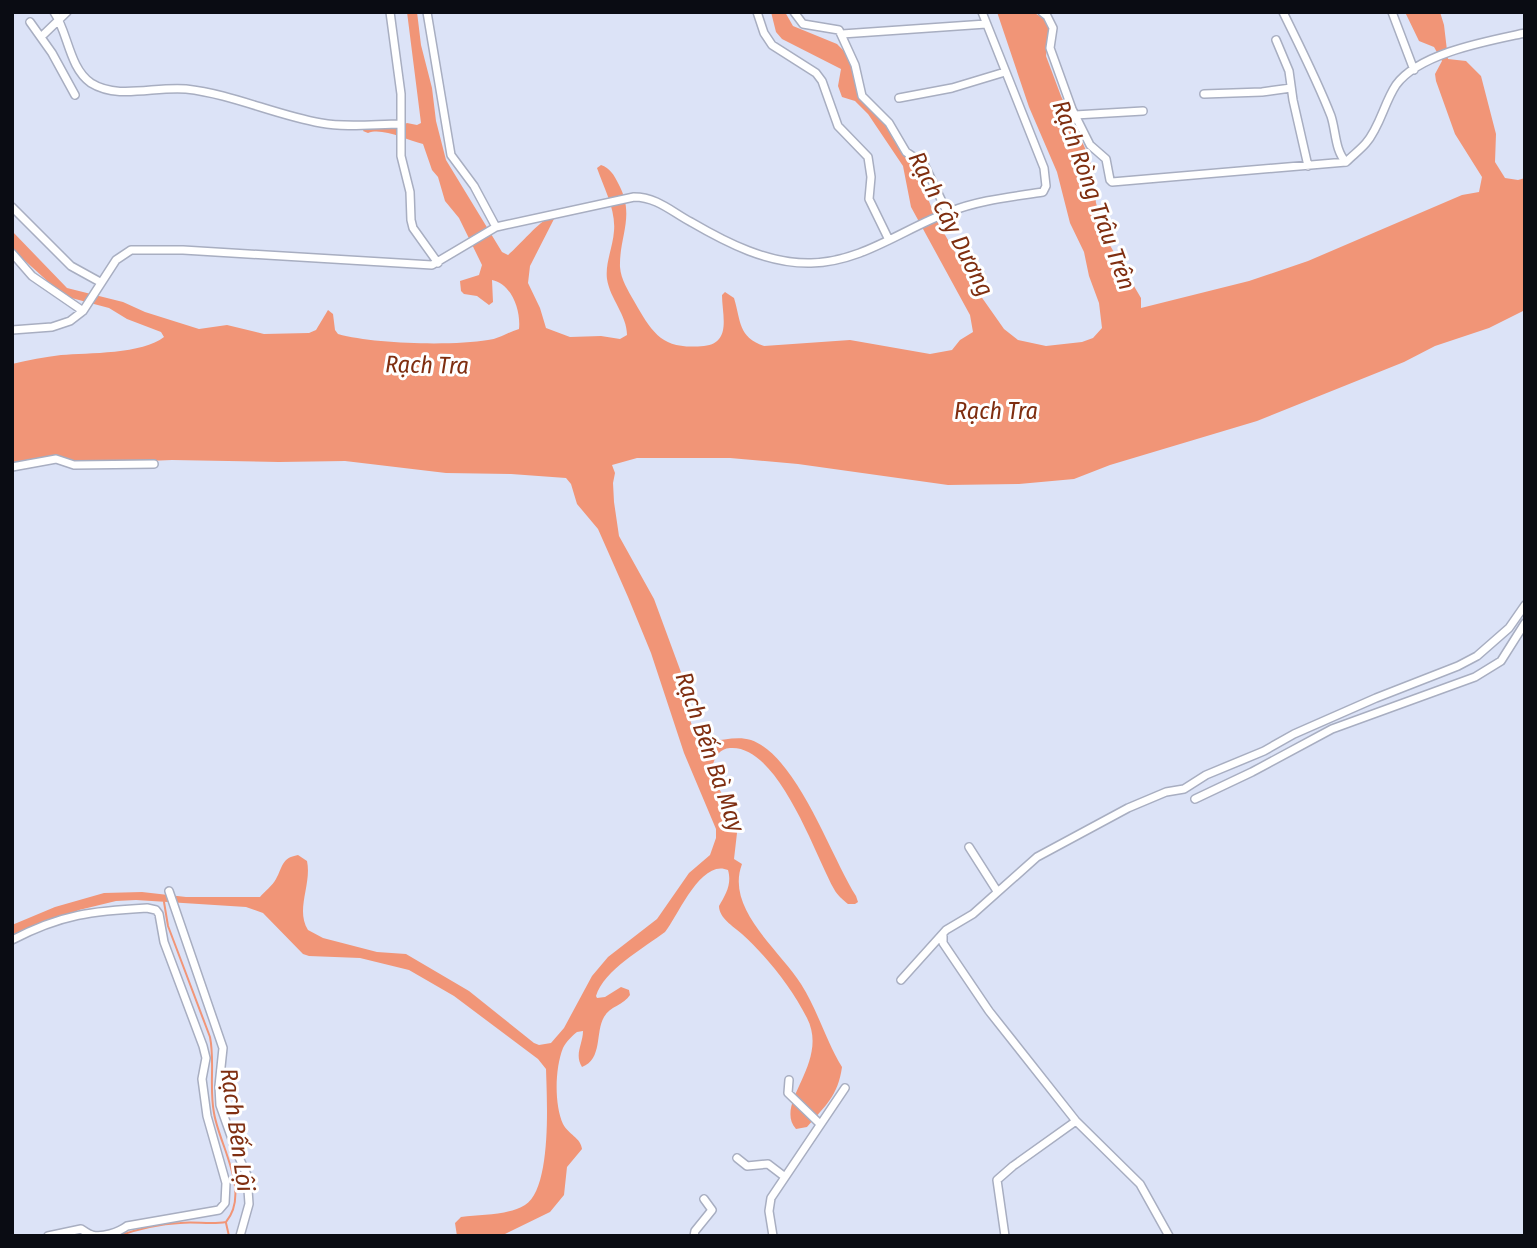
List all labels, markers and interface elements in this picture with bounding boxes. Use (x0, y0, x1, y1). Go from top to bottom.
water label: Rạch Ròng Trâu Trên (1047, 96, 1141, 294)
water label: Rạch Cây Dương (903, 147, 999, 301)
water label: Rạch Tra (385, 350, 469, 380)
water label: Rạch Tra (954, 397, 1038, 425)
water label: Rạch Bến Bà May (670, 668, 751, 837)
water label: Rạch Bến Lội (214, 1066, 260, 1194)

